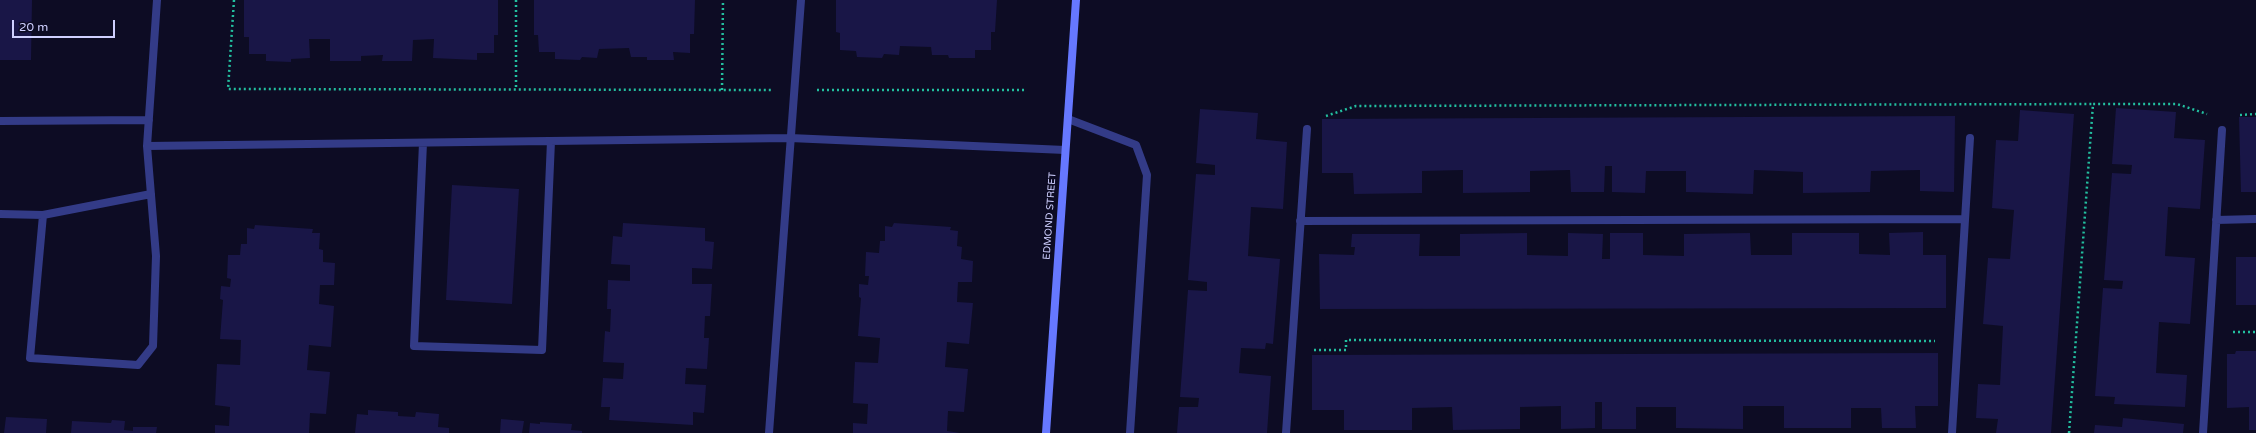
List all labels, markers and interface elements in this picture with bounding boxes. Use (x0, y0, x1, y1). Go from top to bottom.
scale bar (14, 12, 117, 38)
text: 20 m (19, 20, 48, 34)
street label: EDMOND STREET (1041, 172, 1059, 260)

